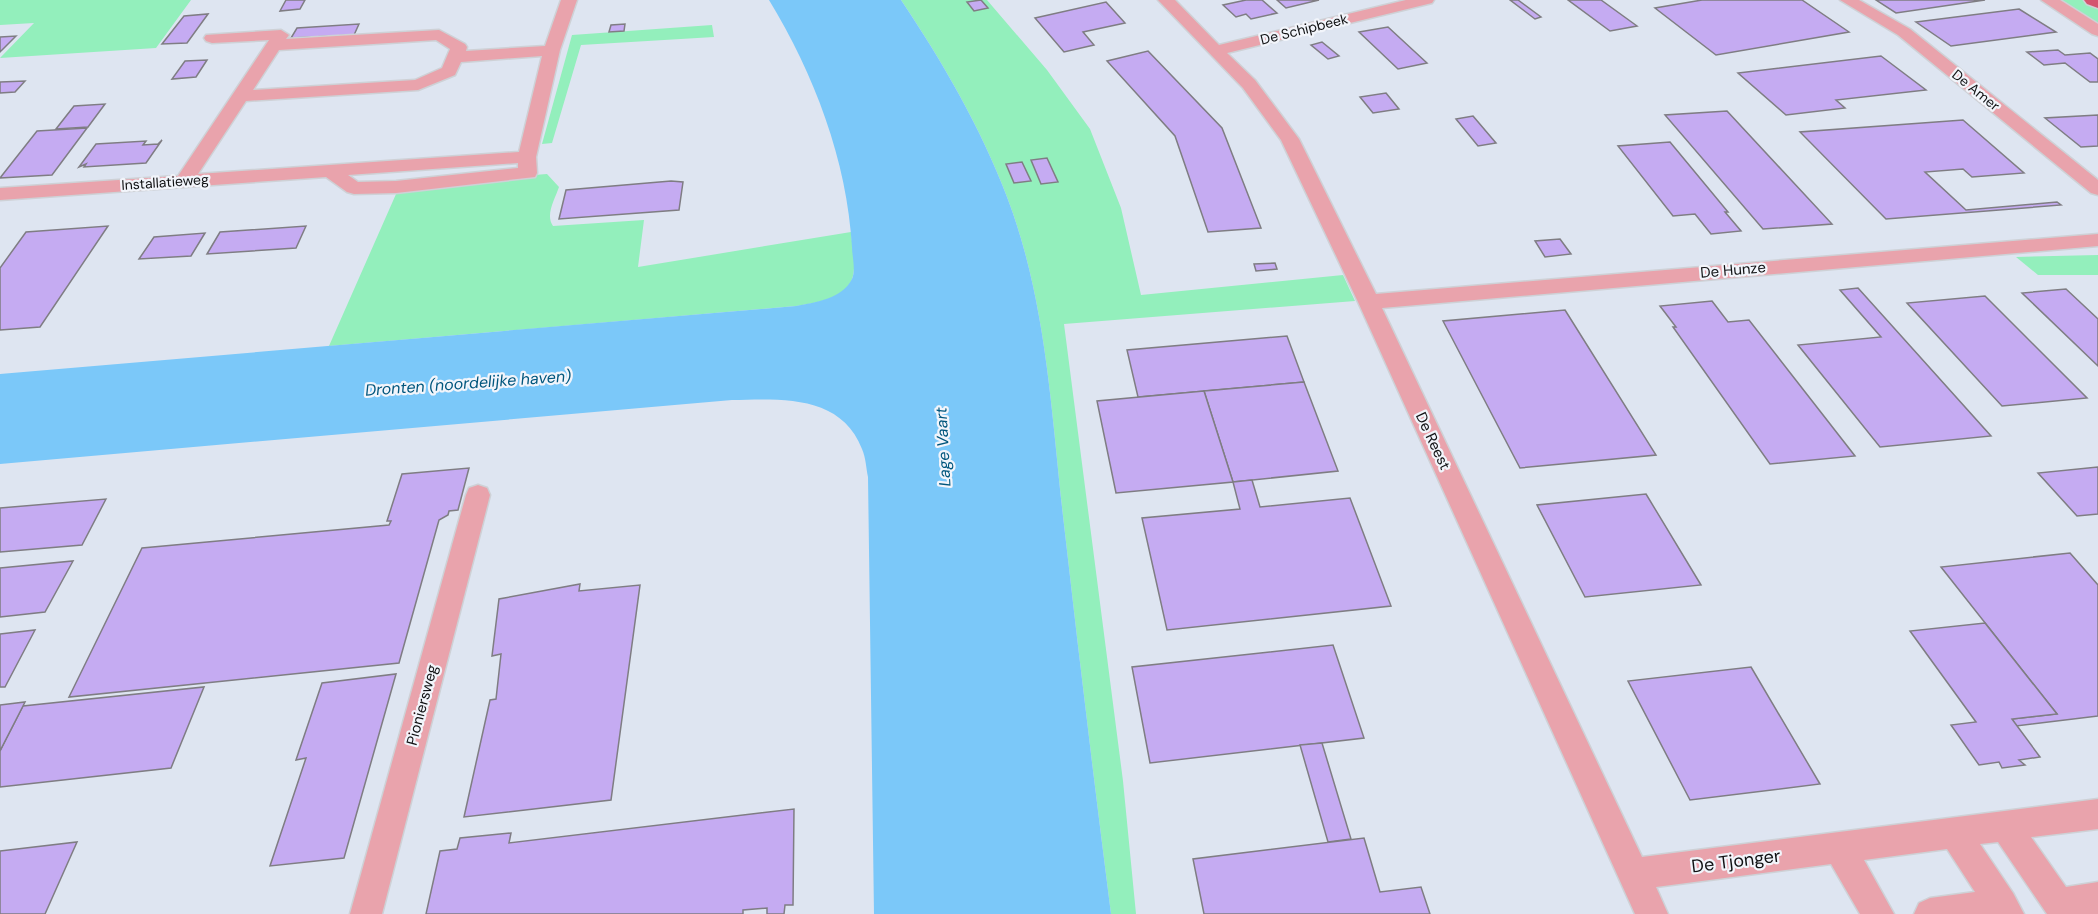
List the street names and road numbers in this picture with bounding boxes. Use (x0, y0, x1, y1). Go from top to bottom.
street label: De Schipbeek (1258, 9, 1350, 49)
street label: De Amer (1948, 65, 2004, 115)
street label: Installatieweg (121, 170, 209, 194)
street label: De Hunze (1699, 257, 1767, 283)
street label: De Reest (1411, 409, 1455, 473)
street label: Pioniersweg (402, 662, 442, 748)
street label: De Tjonger (1690, 844, 1782, 878)

